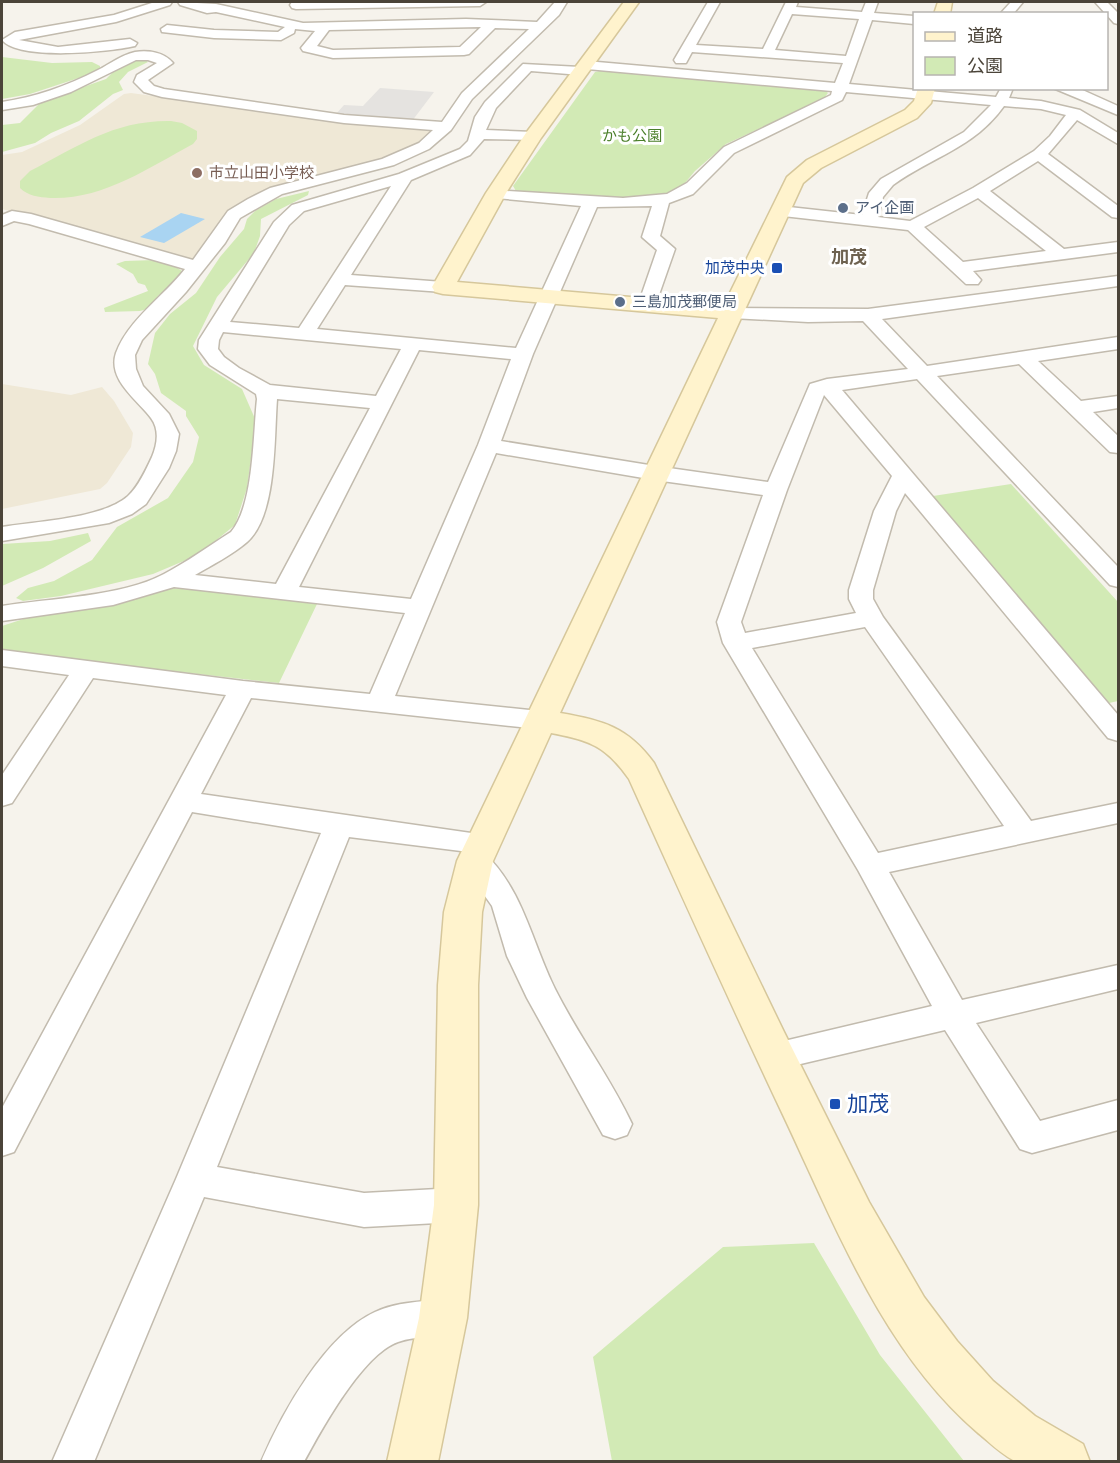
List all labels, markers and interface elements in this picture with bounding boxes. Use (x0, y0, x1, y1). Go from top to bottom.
legend (913, 12, 1108, 90)
text: 道路 (967, 25, 1003, 46)
text: 公園 (967, 55, 1003, 76)
park label: かも公園 (602, 127, 662, 145)
place label: 市立山田小学校 (209, 164, 314, 182)
marker: 市立山田小学校 (190, 166, 204, 180)
place label: アイ企画 (855, 199, 914, 217)
marker: アイ企画 (836, 201, 850, 215)
district label: 加茂 (831, 246, 867, 267)
place label: 加茂中央 (705, 259, 765, 277)
marker: 加茂中央 (770, 261, 784, 275)
place label: 三島加茂郵便局 (632, 293, 737, 311)
marker: 三島加茂郵便局 (613, 295, 627, 309)
place label: 加茂 (847, 1092, 889, 1116)
marker: 加茂 (828, 1097, 842, 1111)

